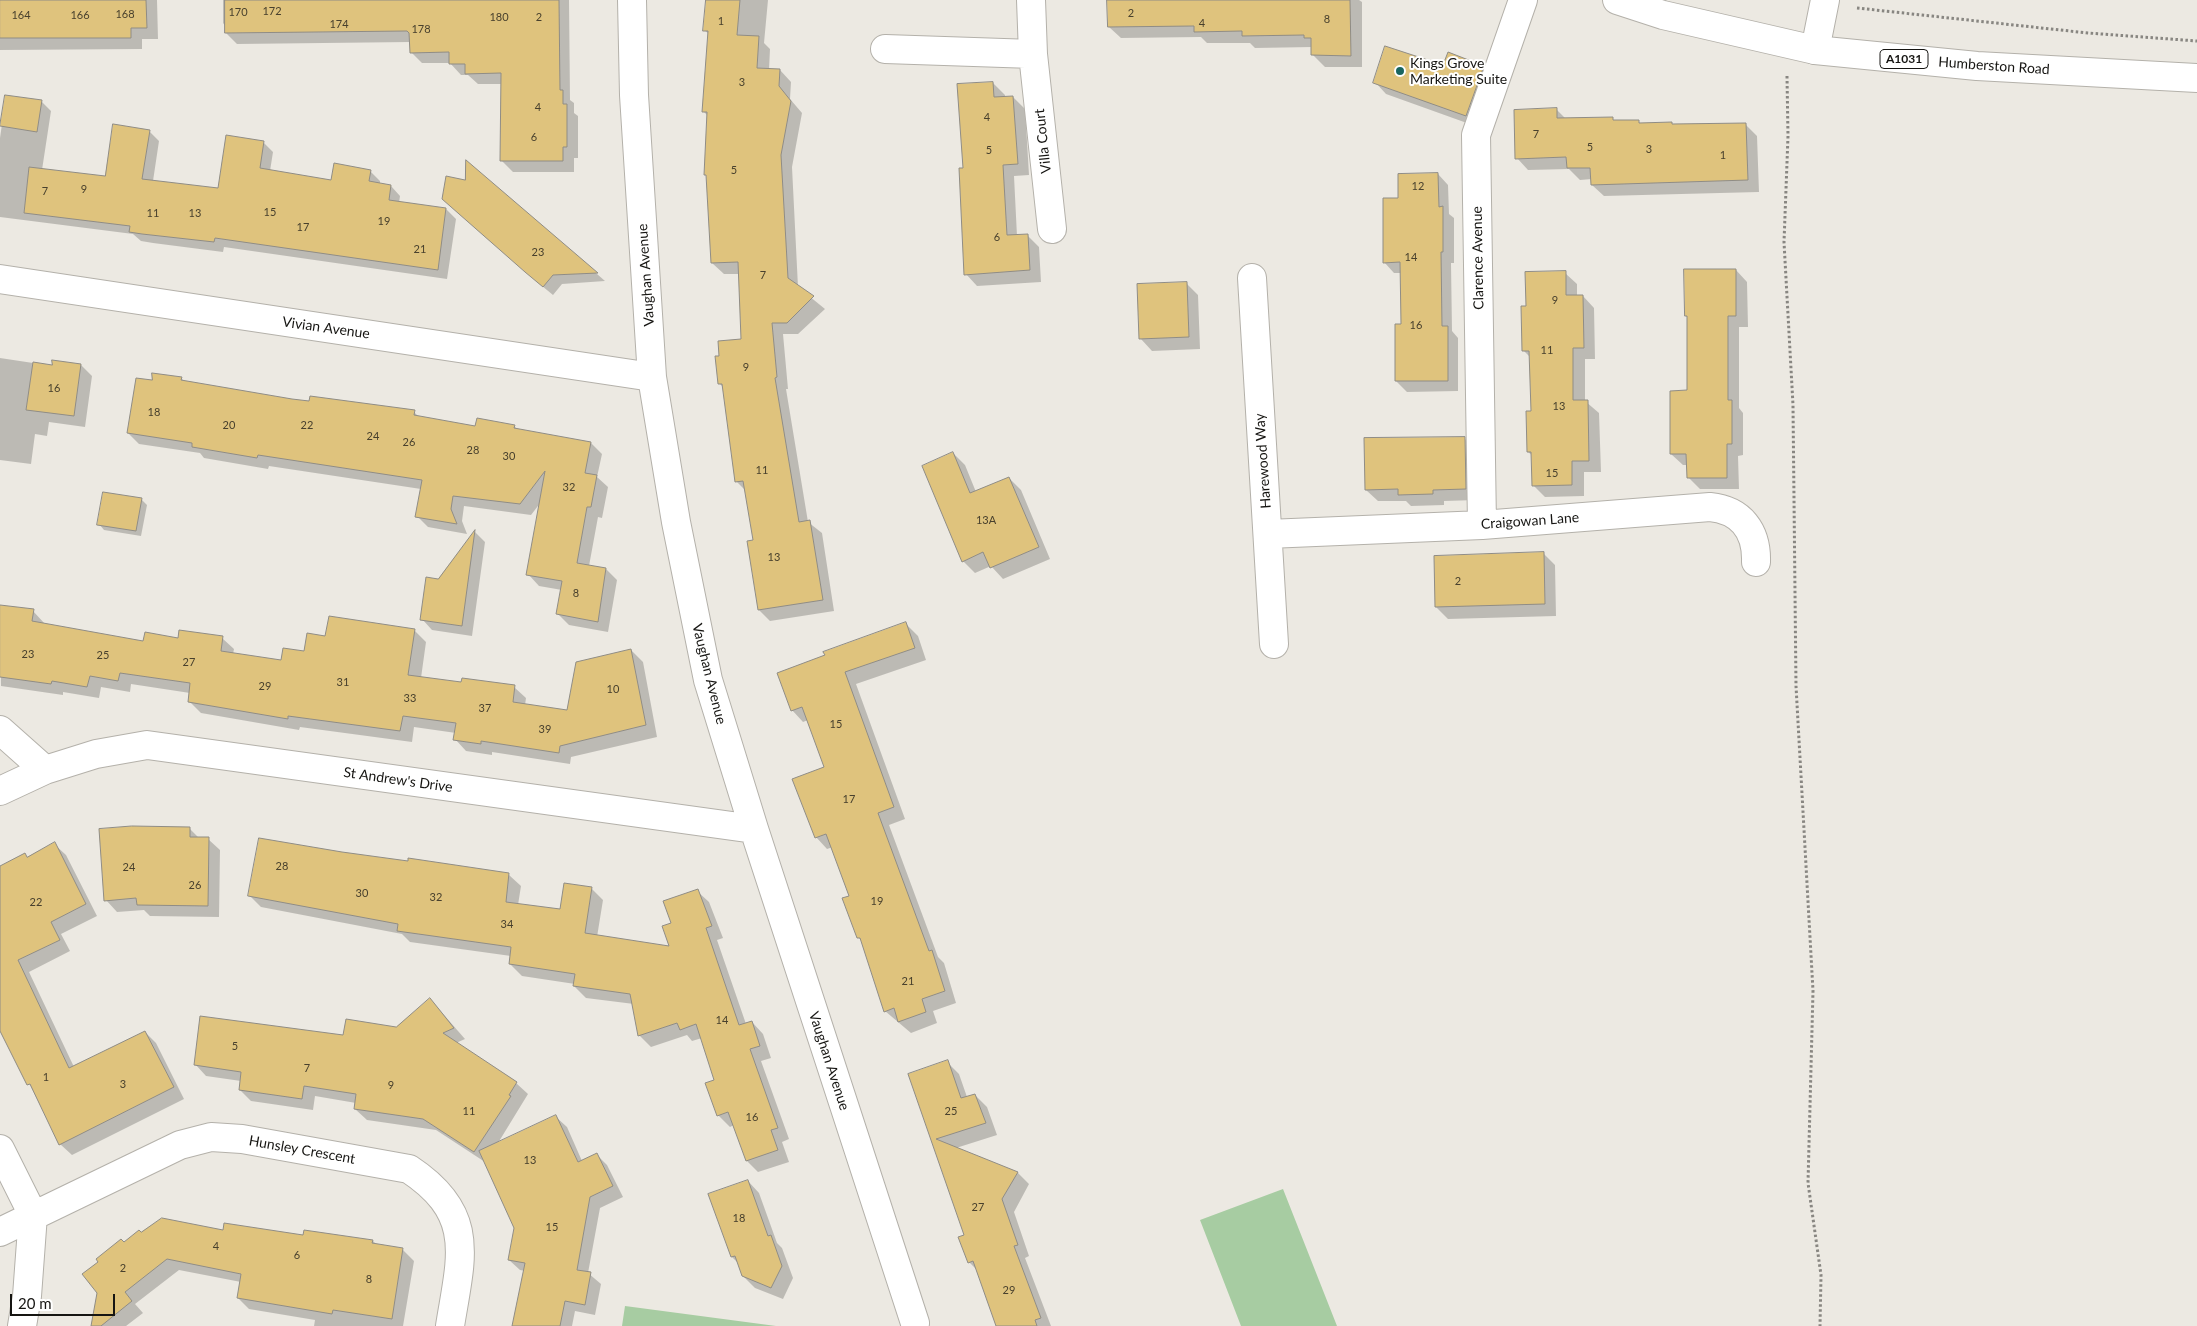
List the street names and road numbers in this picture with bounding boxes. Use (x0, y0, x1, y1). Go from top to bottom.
road number: A1031 (1880, 50, 1928, 68)
street label: Humberston Road (1938, 54, 2050, 78)
street label: Villa Court (1031, 108, 1055, 174)
street label: Clarence Avenue (1469, 206, 1487, 310)
street label: Vaughan Avenue (634, 223, 658, 327)
street label: Vivian Avenue (281, 314, 371, 342)
street label: Harewood Way (1251, 413, 1275, 509)
street label: Craigowan Lane (1480, 509, 1580, 533)
street label: Vaughan Avenue (688, 622, 730, 726)
street label: St Andrew's Drive (342, 764, 454, 796)
street label: Vaughan Avenue (805, 1009, 853, 1113)
street label: Hunsley Crescent (247, 1132, 357, 1168)

